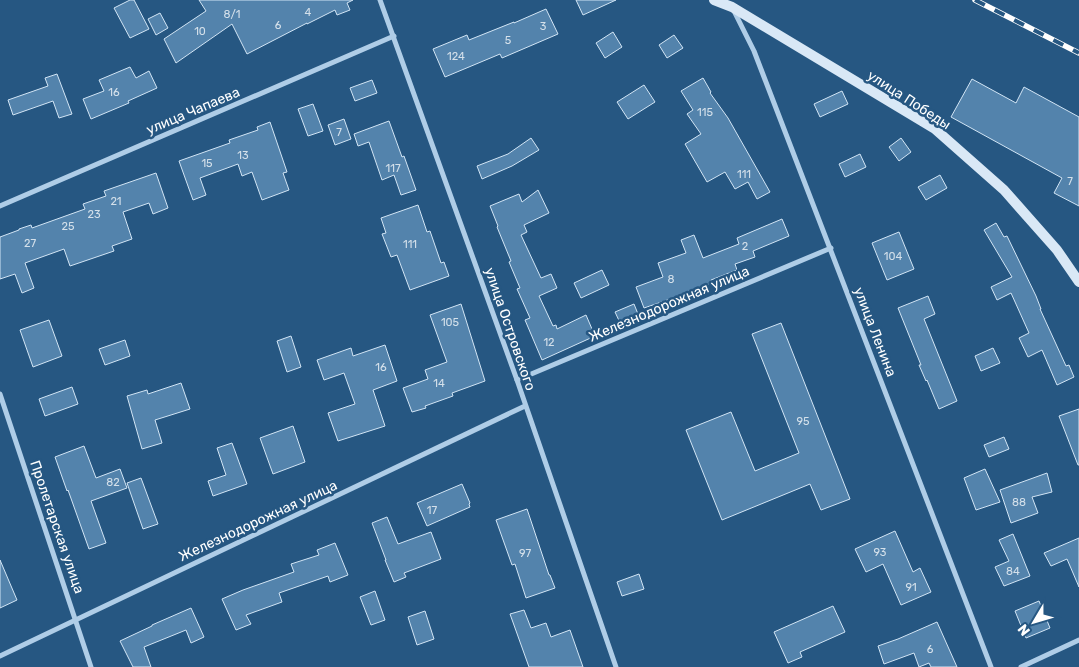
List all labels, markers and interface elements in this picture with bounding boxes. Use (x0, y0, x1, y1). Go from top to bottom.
house number: 4 (305, 6, 312, 19)
house number: 8/1 (224, 8, 240, 21)
house number: 6 (275, 19, 282, 32)
house number: 3 (540, 20, 547, 33)
house number: 10 (194, 25, 206, 38)
house number: 5 (505, 34, 512, 47)
house number: 124 (447, 50, 465, 63)
street label: улица Победы (864, 67, 954, 133)
street label: улица Чапаева (144, 84, 242, 138)
house number: 16 (108, 86, 120, 99)
house number: 115 (697, 106, 713, 119)
house number: 7 (336, 126, 342, 139)
house number: 13 (237, 149, 249, 162)
house number: 15 (201, 157, 213, 170)
house number: 117 (385, 162, 401, 175)
house number: 111 (737, 168, 751, 181)
house number: 7 (1067, 175, 1073, 188)
house number: 21 (110, 195, 122, 208)
house number: 23 (87, 208, 101, 221)
house number: 25 (62, 220, 75, 233)
house number: 27 (24, 237, 36, 250)
house number: 111 (403, 238, 417, 251)
house number: 2 (742, 240, 748, 253)
house number: 104 (884, 250, 902, 263)
street label: Железнодорожная улица (586, 262, 752, 346)
street label: улица Островского (481, 265, 539, 393)
house number: 8 (668, 273, 675, 286)
street label: улица Ленина (850, 285, 900, 379)
house number: 105 (441, 316, 460, 329)
house number: 12 (543, 336, 555, 349)
house number: 16 (375, 361, 387, 374)
house number: 14 (433, 377, 445, 390)
house number: 95 (796, 415, 810, 428)
street label: Пролетарская улица (26, 458, 88, 596)
house number: 82 (106, 476, 120, 489)
street label: Железнодорожная улица (176, 477, 340, 565)
house number: 88 (1012, 496, 1026, 509)
house number: 17 (427, 504, 438, 517)
house number: 93 (874, 546, 887, 559)
house number: 97 (519, 547, 531, 560)
house number: 84 (1006, 565, 1020, 578)
house number: 91 (905, 581, 917, 594)
north arrow (1009, 597, 1059, 647)
text: N (1014, 620, 1034, 639)
house number: 6 (927, 643, 934, 656)

